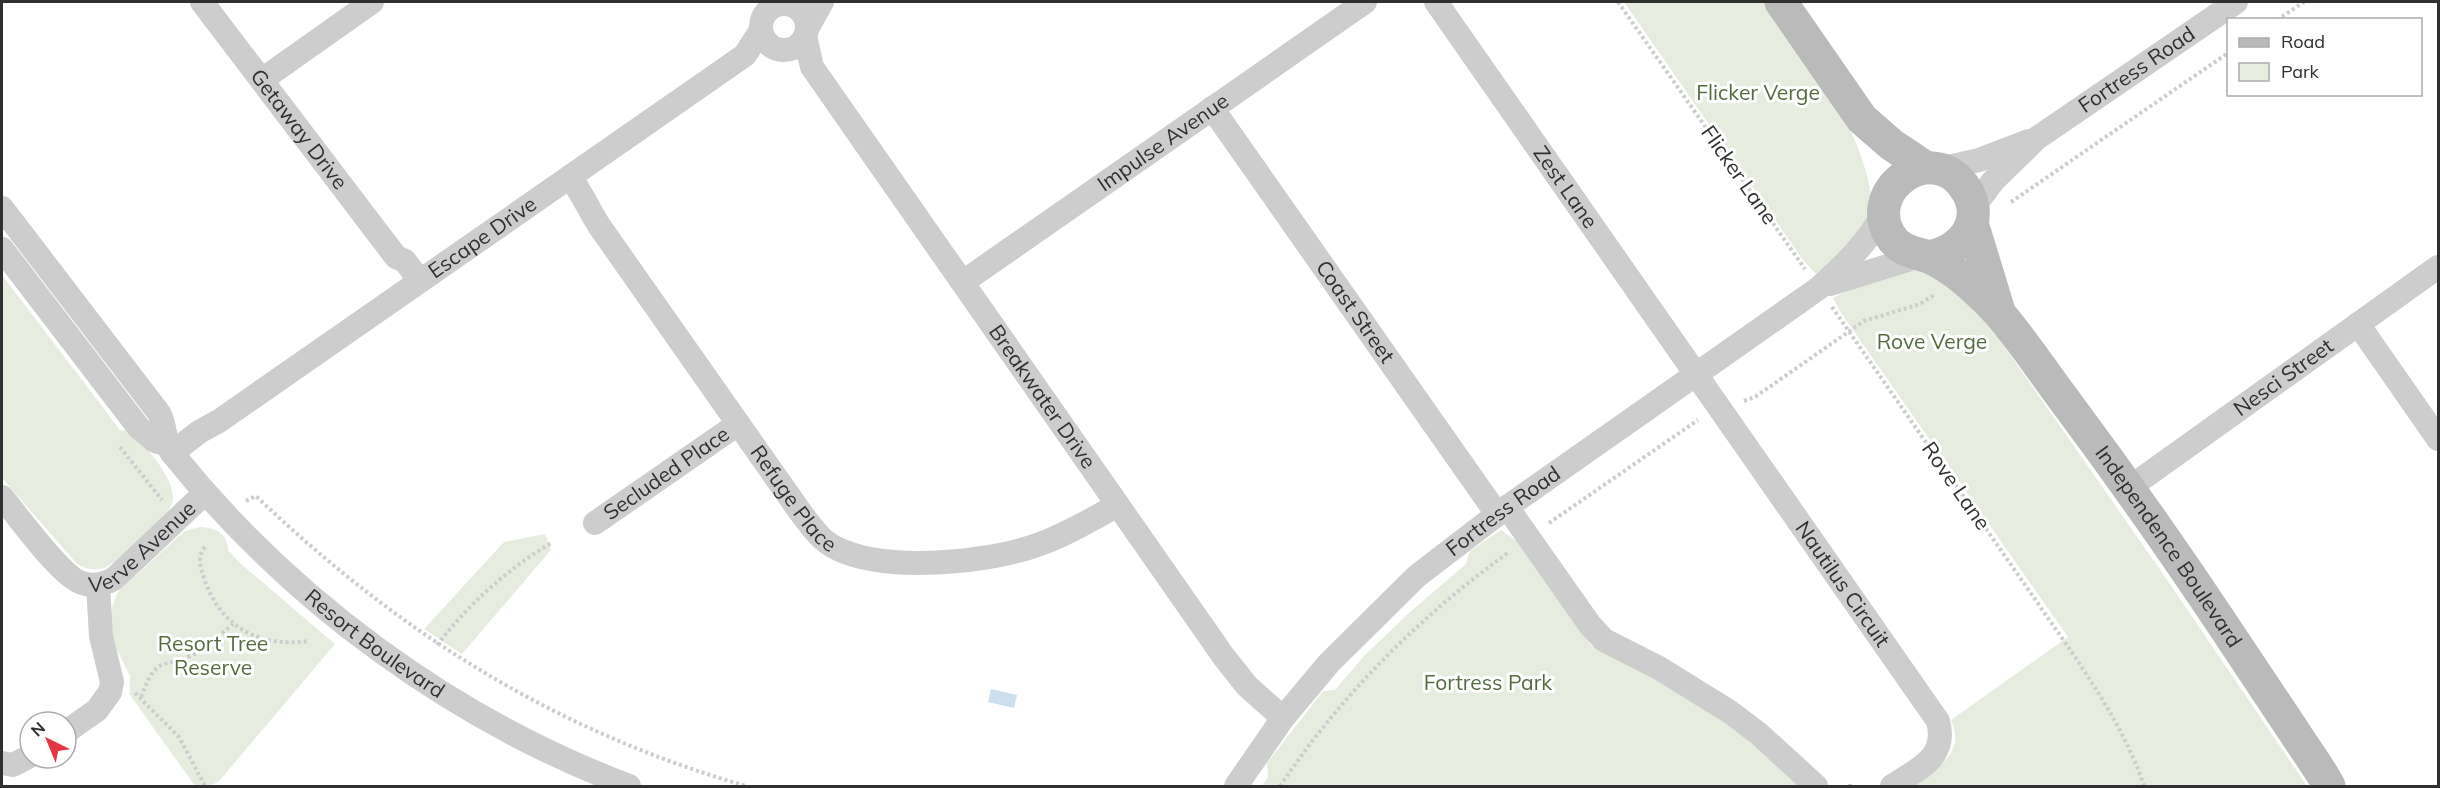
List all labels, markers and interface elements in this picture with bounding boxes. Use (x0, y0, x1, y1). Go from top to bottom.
legend (2227, 18, 2422, 96)
street label: Fortress Road (2073, 20, 2200, 118)
text: Road (2281, 30, 2325, 53)
text: Park (2281, 60, 2320, 83)
street label: Getaway Drive (246, 63, 354, 194)
park label: Flicker Verge (1696, 79, 1820, 105)
street label: Impulse Avenue (1092, 87, 1233, 196)
street label: Flicker Lane (1696, 120, 1783, 229)
street label: Zest Lane (1528, 141, 1604, 233)
street label: Escape Drive (423, 190, 541, 283)
street label: Coast Street (1311, 255, 1401, 368)
street label: Breakwater Drive (984, 319, 1102, 473)
park label: Rove Verge (1877, 328, 1987, 354)
street label: Nesci Street (2228, 332, 2338, 421)
street label: Secluded Place (598, 420, 734, 525)
street label: Rove Lane (1917, 436, 1997, 535)
street label: Refuge Place (745, 440, 842, 557)
street label: Independence Boulevard (2090, 440, 2248, 652)
street label: Fortress Road (1440, 460, 1565, 561)
street label: Verve Avenue (87, 495, 200, 597)
street label: Nautilus Circuit (1790, 516, 1896, 652)
street label: Resort Boulevard (300, 583, 450, 703)
park label: Resort Tree Reserve (158, 630, 268, 680)
park label: Fortress Park (1424, 669, 1552, 695)
north arrow (18, 710, 78, 770)
text: N (27, 718, 49, 740)

